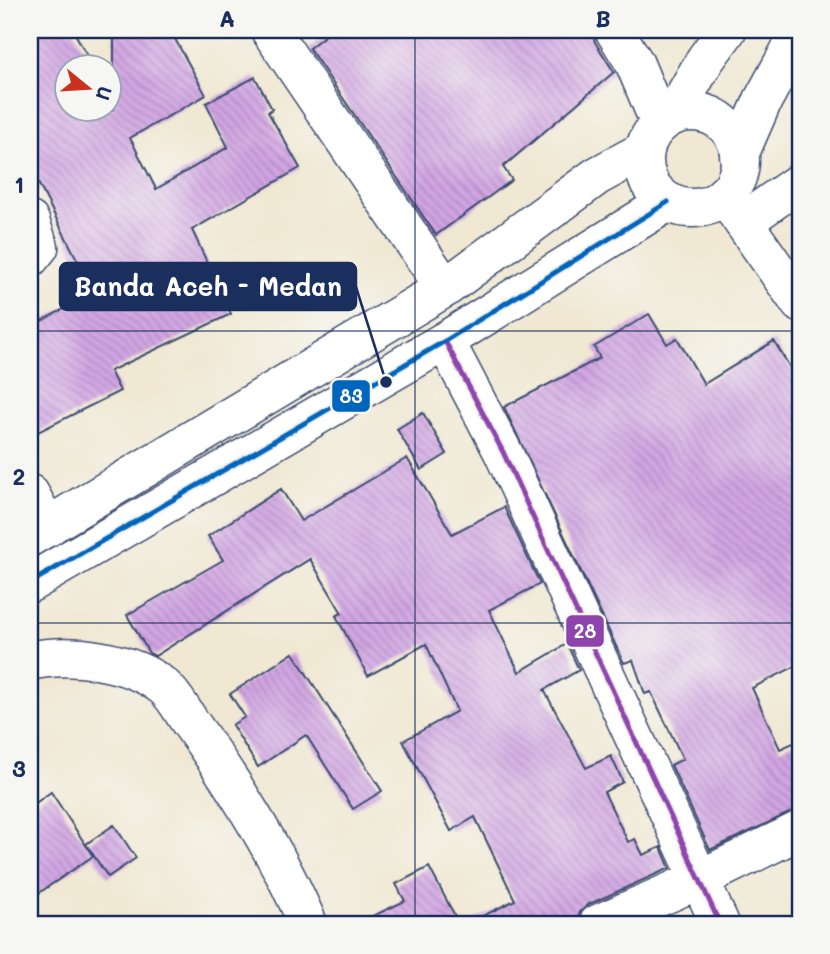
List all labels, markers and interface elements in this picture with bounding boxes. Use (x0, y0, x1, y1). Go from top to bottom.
text: A (219, 3, 235, 33)
text: B (595, 3, 611, 33)
north arrow (52, 52, 122, 122)
text: U (91, 83, 119, 104)
text: 1 (14, 169, 24, 199)
callout: Banda Aceh - Medan (60, 263, 356, 310)
text: Banda Aceh - Medan (74, 269, 342, 303)
line badge: 83 (331, 379, 371, 413)
text: 83 (339, 383, 363, 408)
text: 2 (13, 461, 25, 491)
line badge: 28 (565, 614, 605, 648)
text: 28 (574, 618, 596, 643)
text: 3 (12, 753, 26, 783)

